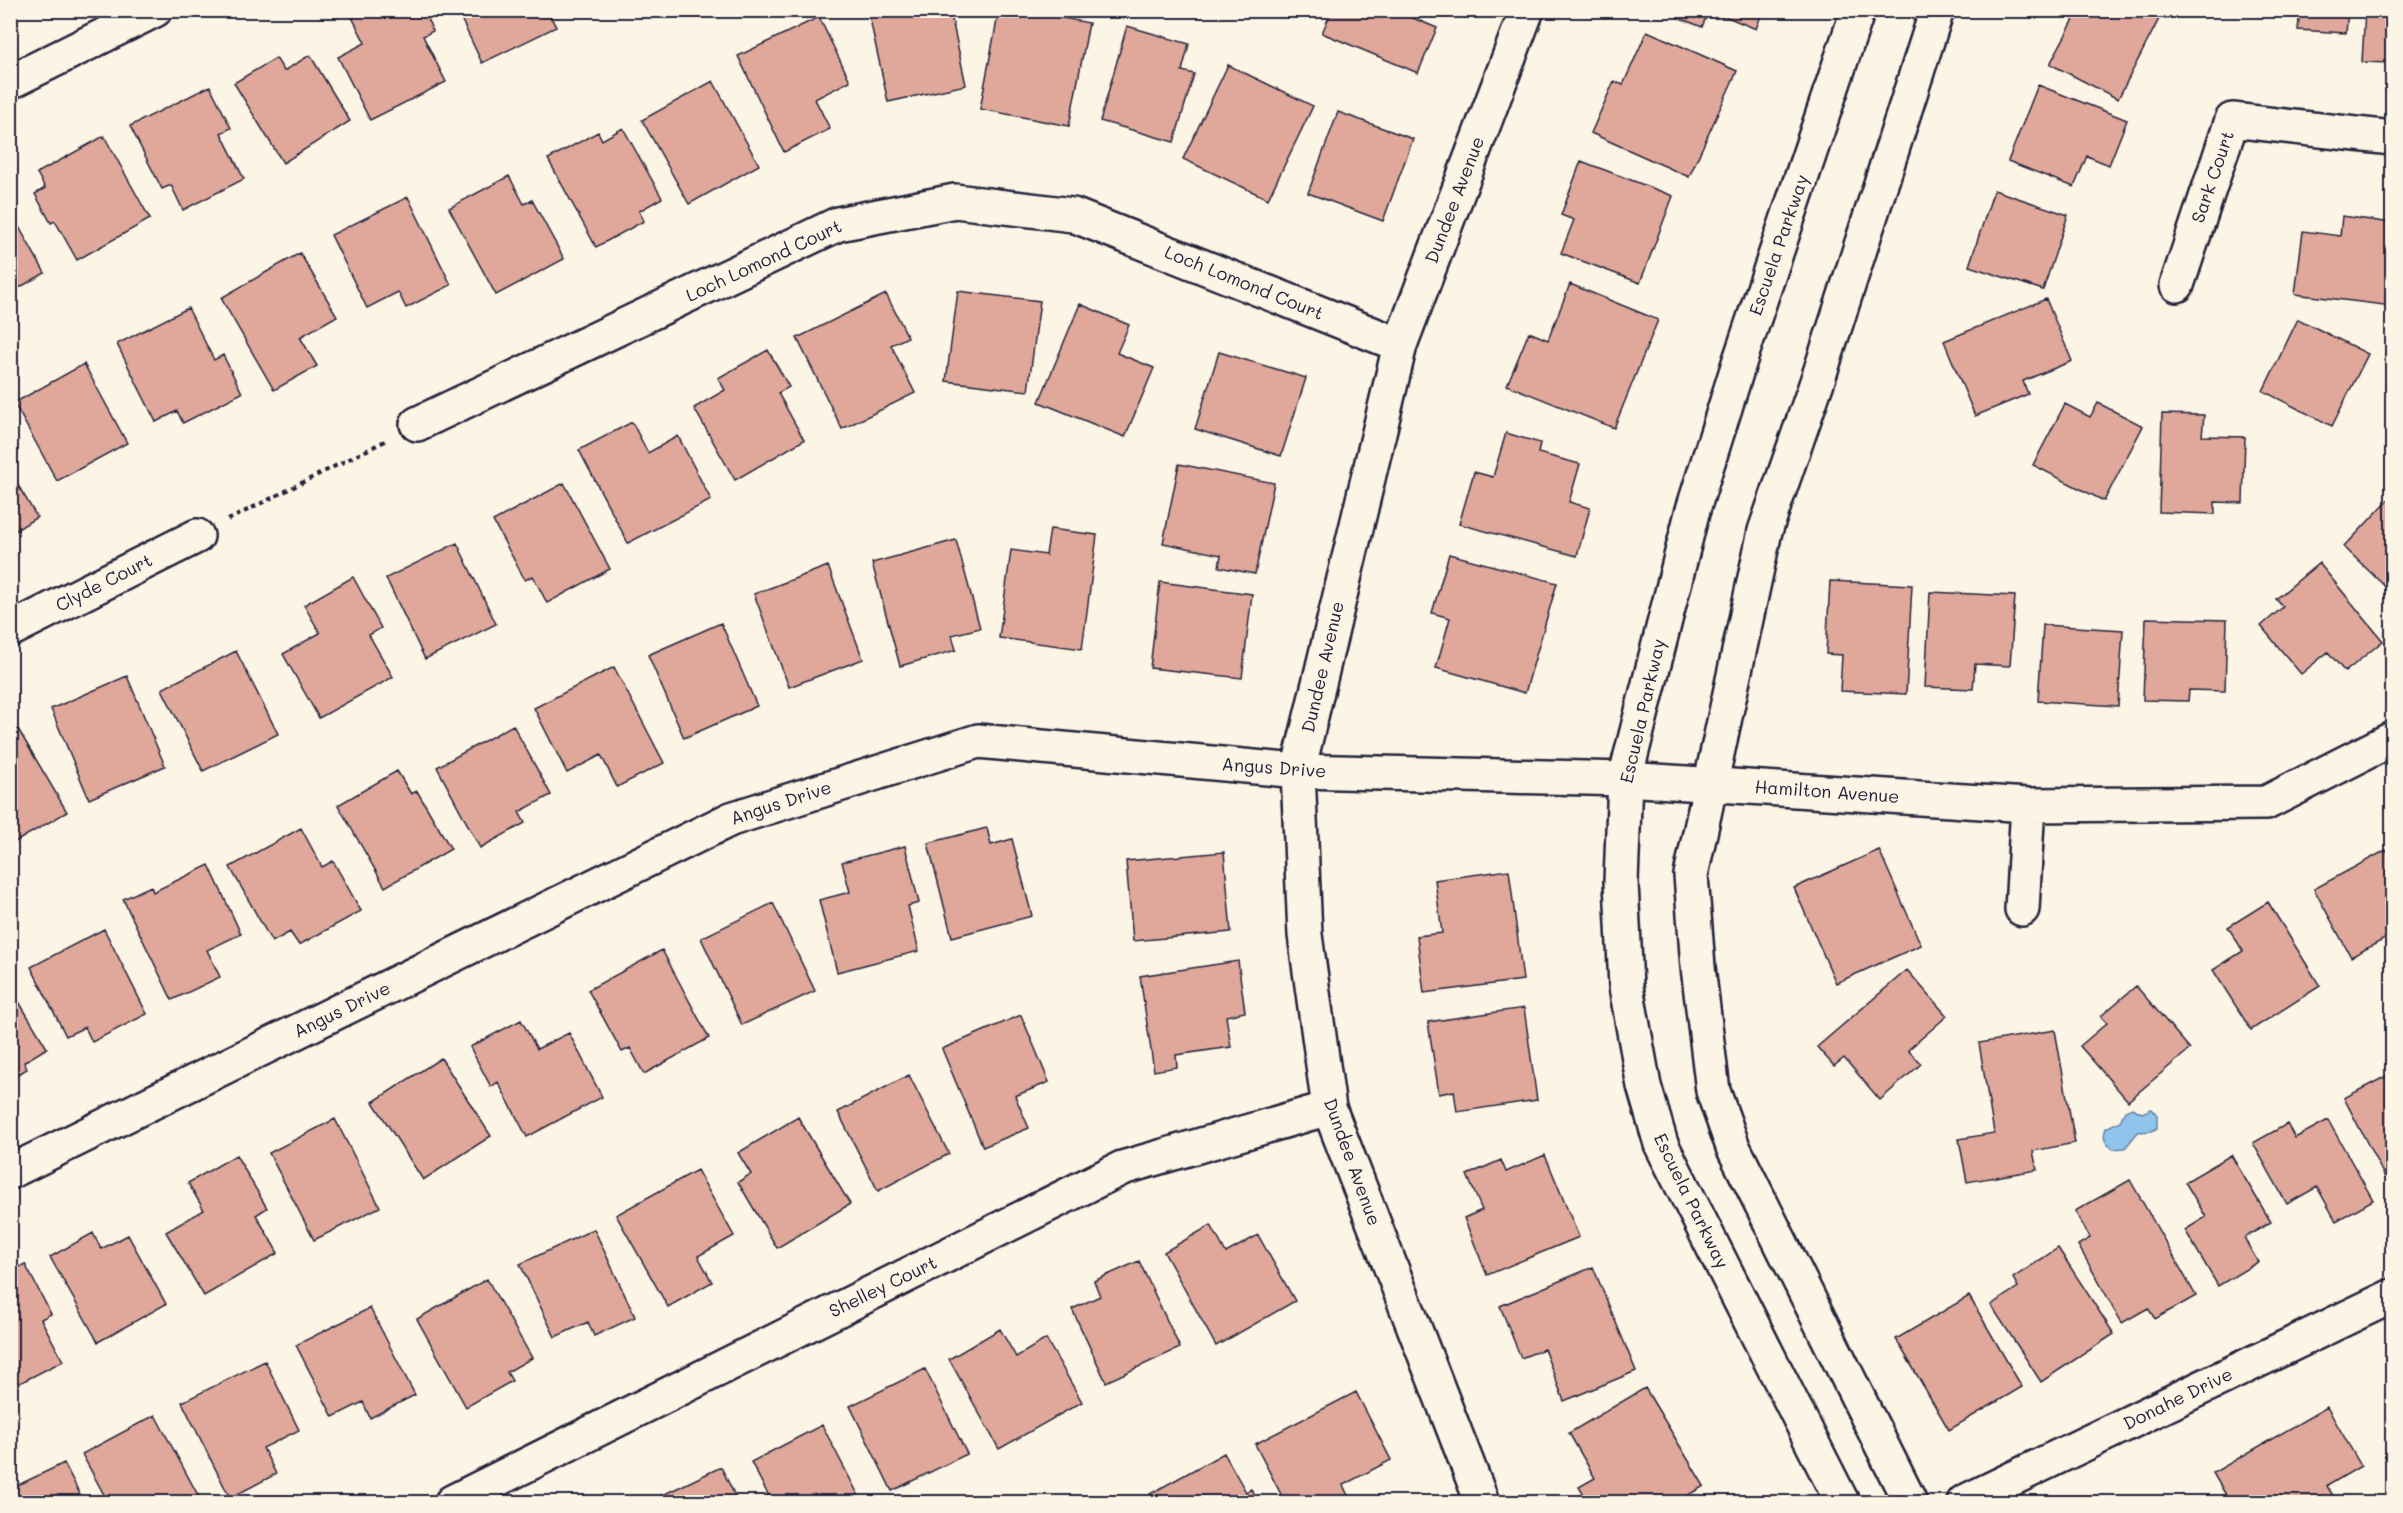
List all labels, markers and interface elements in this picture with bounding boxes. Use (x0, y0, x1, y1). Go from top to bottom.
street label: Sark Court (2185, 127, 2239, 226)
street label: Dundee Avenue (1419, 133, 1489, 266)
street label: Escuela Parkway (1743, 171, 1813, 318)
street label: Loch Lomond Court (682, 213, 845, 307)
street label: Loch Lomond Court (1161, 239, 1327, 325)
street label: Clyde Court (51, 547, 156, 617)
street label: Dundee Avenue (1295, 599, 1349, 735)
street label: Escuela Parkway (1614, 636, 1670, 785)
street label: Angus Drive (1221, 751, 1327, 783)
street label: Angus Drive (727, 774, 834, 830)
street label: Hamilton Avenue (1754, 774, 1900, 808)
street label: Angus Drive (289, 975, 394, 1043)
street label: Dundee Avenue (1319, 1095, 1387, 1229)
street label: Escuela Parkway (1649, 1129, 1735, 1272)
street label: Shelley Court (825, 1250, 940, 1323)
street label: Donahe Drive (2119, 1361, 2236, 1435)

